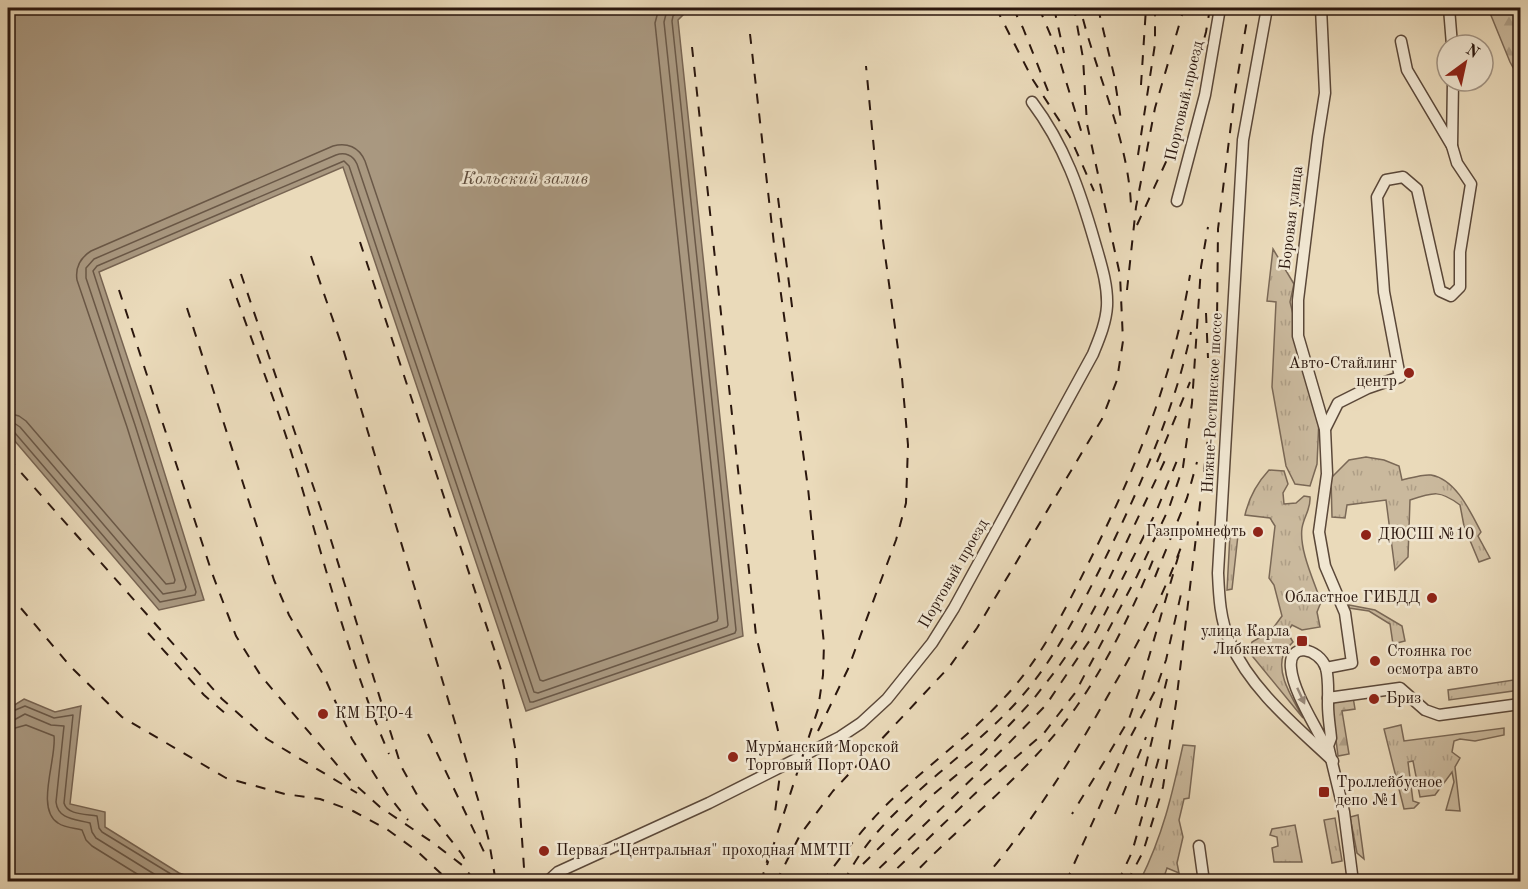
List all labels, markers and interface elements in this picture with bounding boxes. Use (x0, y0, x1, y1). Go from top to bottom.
north arrow (1435, 33, 1495, 93)
street label: Портовый проезд (1163, 39, 1207, 163)
text: N (1463, 42, 1482, 63)
street label: Боровая улица (1278, 165, 1306, 271)
water label: Кольский залив (461, 170, 588, 188)
street label: Нижне-Ростинское шоссе (1200, 312, 1226, 494)
place label: Авто-Стайлинг центр (1288, 356, 1397, 390)
marker: Авто-Стайлинг центр (1402, 366, 1416, 380)
street label: Портовый проезд (916, 517, 992, 631)
place label: Газпромнефть (1146, 524, 1246, 540)
marker: Газпромнефть (1251, 525, 1265, 539)
place label: ДЮСШ №10 (1378, 527, 1474, 543)
marker: ДЮСШ №10 (1359, 528, 1373, 542)
place label: Областное ГИБДД (1284, 590, 1420, 606)
marker: Областное ГИБДД (1425, 591, 1439, 605)
place label: улица Карла Либкнехта (1201, 624, 1290, 658)
marker: улица Карла Либкнехта (1295, 634, 1309, 648)
place label: Стоянка гос осмотра авто (1387, 644, 1478, 678)
marker: Стоянка гос осмотра авто (1368, 654, 1382, 668)
one-way arrow (1296, 687, 1305, 704)
place label: Бриз (1386, 691, 1421, 707)
marker: Бриз (1367, 692, 1381, 706)
place label: КМ БТО-4 (335, 706, 413, 722)
marker: КМ БТО-4 (316, 707, 330, 721)
place label: Мурманский Морской Торговый Порт ОАО (745, 740, 899, 774)
marker: Мурманский Морской Торговый Порт ОАО (726, 750, 740, 764)
place label: Троллейбусное депо №1 (1336, 775, 1442, 809)
marker: Троллейбусное депо №1 (1317, 785, 1331, 799)
place label: Первая "Центральная" проходная ММТП (556, 843, 850, 859)
marker: Первая "Центральная" проходная ММТП (537, 844, 551, 858)

